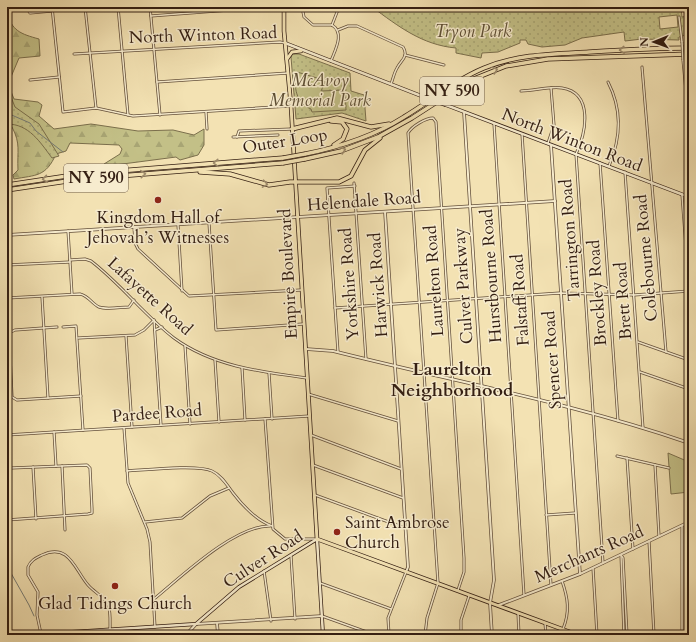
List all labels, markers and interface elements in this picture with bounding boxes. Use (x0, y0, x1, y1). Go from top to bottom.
park label: Tryon Park (435, 20, 512, 43)
street label: North Winton Road (128, 21, 278, 49)
north arrow (634, 22, 674, 62)
text: N (637, 37, 652, 47)
one-way arrow (619, 45, 625, 54)
one-way arrow (491, 66, 498, 75)
park label: McAvoy Memorial Park (269, 69, 372, 112)
road number: NY 590 (420, 77, 484, 105)
street label: North Winton Road (499, 103, 645, 177)
street label: Outer Loop (241, 123, 329, 159)
one-way arrow (340, 146, 347, 155)
one-way arrow (213, 159, 219, 168)
road number: NY 590 (64, 164, 128, 192)
one-way arrow (140, 170, 146, 179)
one-way arrow (42, 174, 48, 183)
street label: Tarrington Road (554, 178, 586, 302)
one-way arrow (262, 179, 268, 188)
street label: Helendale Road (306, 186, 422, 216)
street label: Colebourne Road (629, 194, 663, 322)
marker: Kingdom Hall of Jehovah’s Witnesses (153, 195, 163, 205)
place label: Kingdom Hall of Jehovah’s Witnesses (84, 206, 229, 249)
street label: Empire Boulevard (273, 208, 303, 340)
street label: Hurstbourne Road (475, 208, 507, 344)
street label: Laurelton Road (419, 225, 449, 337)
street label: Yorkshire Road (334, 227, 364, 341)
street label: Culver Parkway (447, 227, 479, 345)
street label: Harwick Road (363, 232, 393, 338)
street label: Brockley Road (582, 239, 612, 347)
street label: Lafayette Road (102, 252, 198, 340)
street label: Falstaff Road (505, 253, 535, 347)
street label: Brett Road (609, 261, 637, 341)
street label: Spencer Road (537, 310, 567, 410)
district label: Laurelton Neighborhood (391, 357, 514, 403)
street label: Pardee Road (111, 398, 203, 428)
place label: Saint Ambrose Church (345, 511, 450, 554)
street label: Merchants Road (531, 520, 647, 588)
street label: Culver Road (219, 525, 307, 593)
marker: Saint Ambrose Church (332, 527, 342, 537)
marker: Glad Tidings Church (110, 581, 120, 591)
place label: Glad Tidings Church (38, 592, 193, 615)

